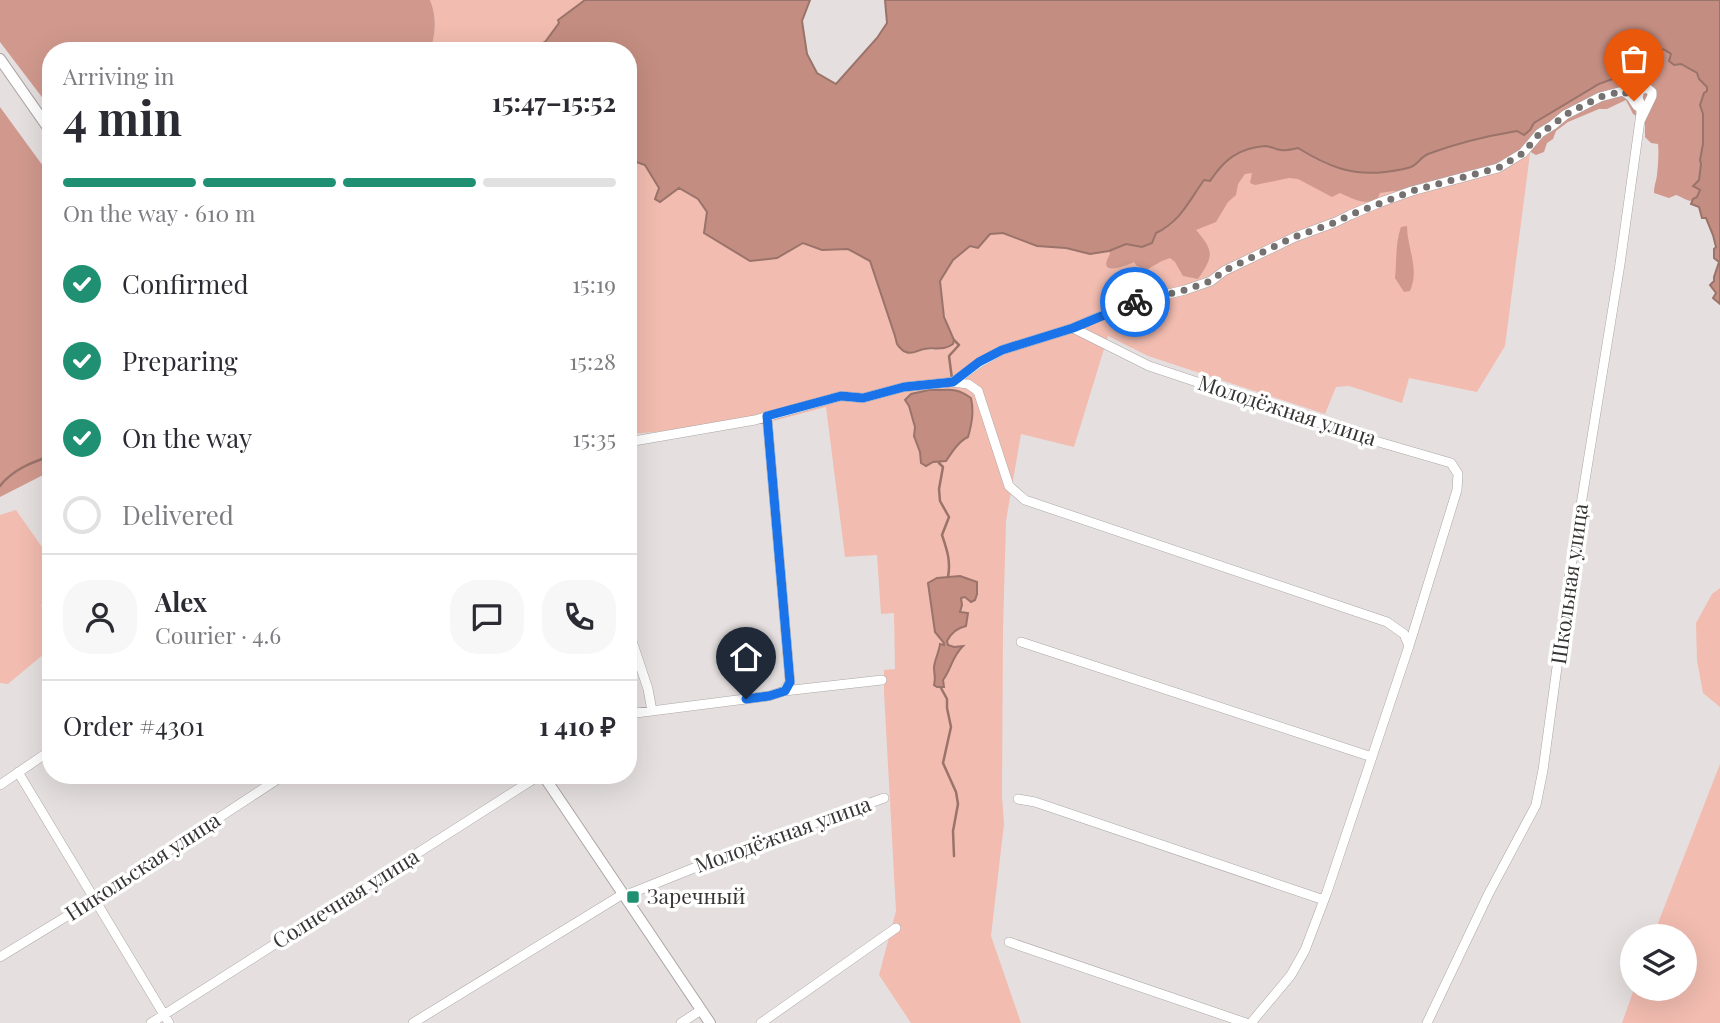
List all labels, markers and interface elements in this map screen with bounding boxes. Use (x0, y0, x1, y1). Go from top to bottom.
pin (1604, 29, 1664, 101)
icon: bag (1615, 40, 1653, 78)
text: Arriving in (63, 60, 175, 91)
text: 15:47–15:52 (492, 84, 616, 119)
text: 4 min (63, 86, 182, 148)
text: On the way · 610 m (63, 197, 255, 228)
icon: check (63, 265, 101, 303)
text: Confirmed (122, 266, 249, 301)
courier (1100, 267, 1170, 337)
text: 15:19 (572, 268, 616, 299)
icon: bike (1116, 283, 1154, 321)
icon: check (63, 342, 101, 380)
text: Preparing (122, 343, 238, 378)
text: 15:28 (569, 345, 616, 376)
street label: Молодёжная улица (1195, 367, 1381, 451)
icon: check (63, 419, 101, 457)
text: On the way (122, 420, 252, 455)
text: 15:35 (572, 422, 616, 453)
text: Delivered (122, 497, 234, 532)
street label: Школьная улица (1543, 501, 1593, 666)
button: person (63, 580, 137, 654)
button: chat (450, 580, 524, 654)
button: phone (542, 580, 616, 654)
text: Alex (155, 584, 207, 619)
text: Courier · 4.6 (155, 619, 281, 650)
pin (716, 627, 776, 699)
icon: home (727, 638, 765, 676)
text: Order #4301 (63, 708, 204, 743)
text: 1 410 ₽ (539, 708, 616, 743)
street label: Молодёжная улица (690, 788, 875, 878)
street label: Никольская улица (59, 804, 225, 926)
street label: Солнечная улица (266, 841, 424, 954)
place label: Заречный (647, 881, 746, 909)
marker: Заречный (625, 889, 641, 905)
map controls (1620, 924, 1697, 1001)
button: layers (1620, 924, 1697, 1001)

